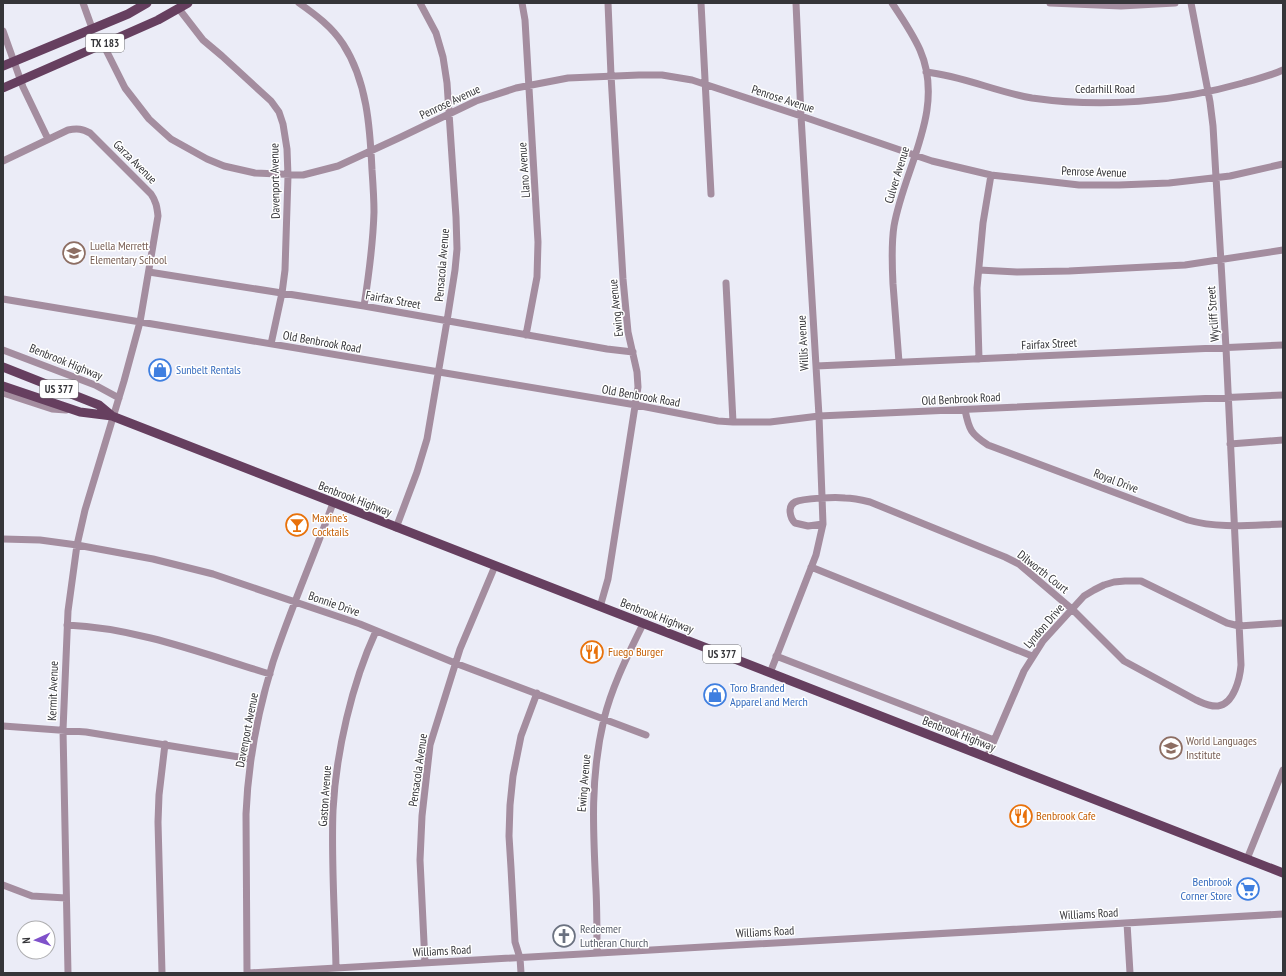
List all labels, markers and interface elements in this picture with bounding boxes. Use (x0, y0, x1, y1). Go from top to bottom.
road number: TX 183 (86, 34, 124, 52)
street label: Penrose Avenue (417, 81, 483, 122)
street label: Penrose Avenue (750, 81, 817, 116)
street label: Cedarhill Road (1075, 81, 1135, 96)
street label: Garza Avenue (110, 137, 160, 187)
street label: Llano Avenue (514, 142, 533, 198)
street label: Davenport Avenue (266, 143, 283, 219)
street label: Culver Avenue (881, 144, 912, 205)
street label: Penrose Avenue (1061, 163, 1127, 180)
street label: Pensacola Avenue (431, 228, 452, 302)
place label: Luella Merrett Elementary School (90, 238, 167, 267)
school or university icon: Luella Merrett Elementary School (61, 240, 87, 266)
street label: Ewing Avenue (605, 278, 626, 338)
street label: Wycliff Street (1203, 285, 1222, 342)
street label: Fairfax Street (364, 287, 422, 312)
street label: Willis Avenue (794, 315, 811, 371)
street label: Old Benbrook Road (282, 327, 362, 356)
street label: Fairfax Street (1021, 335, 1078, 352)
street label: Benbrook Highway (27, 340, 105, 383)
shop icon: Sunbelt Rentals (147, 357, 173, 383)
place label: Sunbelt Rentals (176, 362, 241, 377)
road number: US 377 (40, 380, 78, 398)
street label: Old Benbrook Road (601, 381, 681, 410)
street label: Old Benbrook Road (921, 389, 1001, 408)
street label: Royal Drive (1092, 465, 1141, 496)
street label: Benbrook Highway (316, 478, 395, 520)
place label: Maxine's Cocktails (312, 510, 349, 539)
bar icon: Maxine's Cocktails (284, 512, 310, 538)
street label: Dilworth Court (1015, 547, 1072, 597)
street label: Bonnie Drive (307, 588, 362, 619)
street label: Benbrook Highway (618, 595, 697, 637)
street label: Lyndon Drive (1020, 600, 1067, 651)
restaurant icon: Fuego Burger (579, 639, 605, 665)
place label: Fuego Burger (608, 644, 664, 659)
road number: US 377 (703, 645, 741, 663)
street label: Kermit Avenue (44, 661, 61, 721)
place label: Toro Branded Apparel and Merch (730, 680, 808, 709)
shop icon: Toro Branded Apparel and Merch (702, 682, 728, 708)
street label: Davenport Avenue (232, 691, 261, 769)
street label: Benbrook Highway (920, 713, 999, 755)
street label: Pensacola Avenue (405, 732, 430, 807)
place label: World Languages Institute (1186, 733, 1257, 762)
school or university icon: World Languages Institute (1158, 735, 1184, 761)
street label: Ewing Avenue (574, 753, 593, 812)
street label: Gaston Avenue (315, 765, 334, 827)
restaurant icon: Benbrook Cafe (1008, 803, 1034, 829)
place label: Benbrook Cafe (1036, 808, 1096, 823)
place label: Benbrook Corner Store (1181, 874, 1232, 903)
supermarket icon: Benbrook Corner Store (1235, 876, 1261, 902)
street label: Williams Road (1059, 904, 1119, 923)
north arrow (16, 920, 56, 960)
place label: Redeemer Lutheran Church (580, 921, 648, 950)
street label: Williams Road (735, 922, 795, 941)
church icon: Redeemer Lutheran Church (551, 923, 577, 949)
text: N (19, 937, 33, 944)
street label: Williams Road (412, 941, 472, 960)

